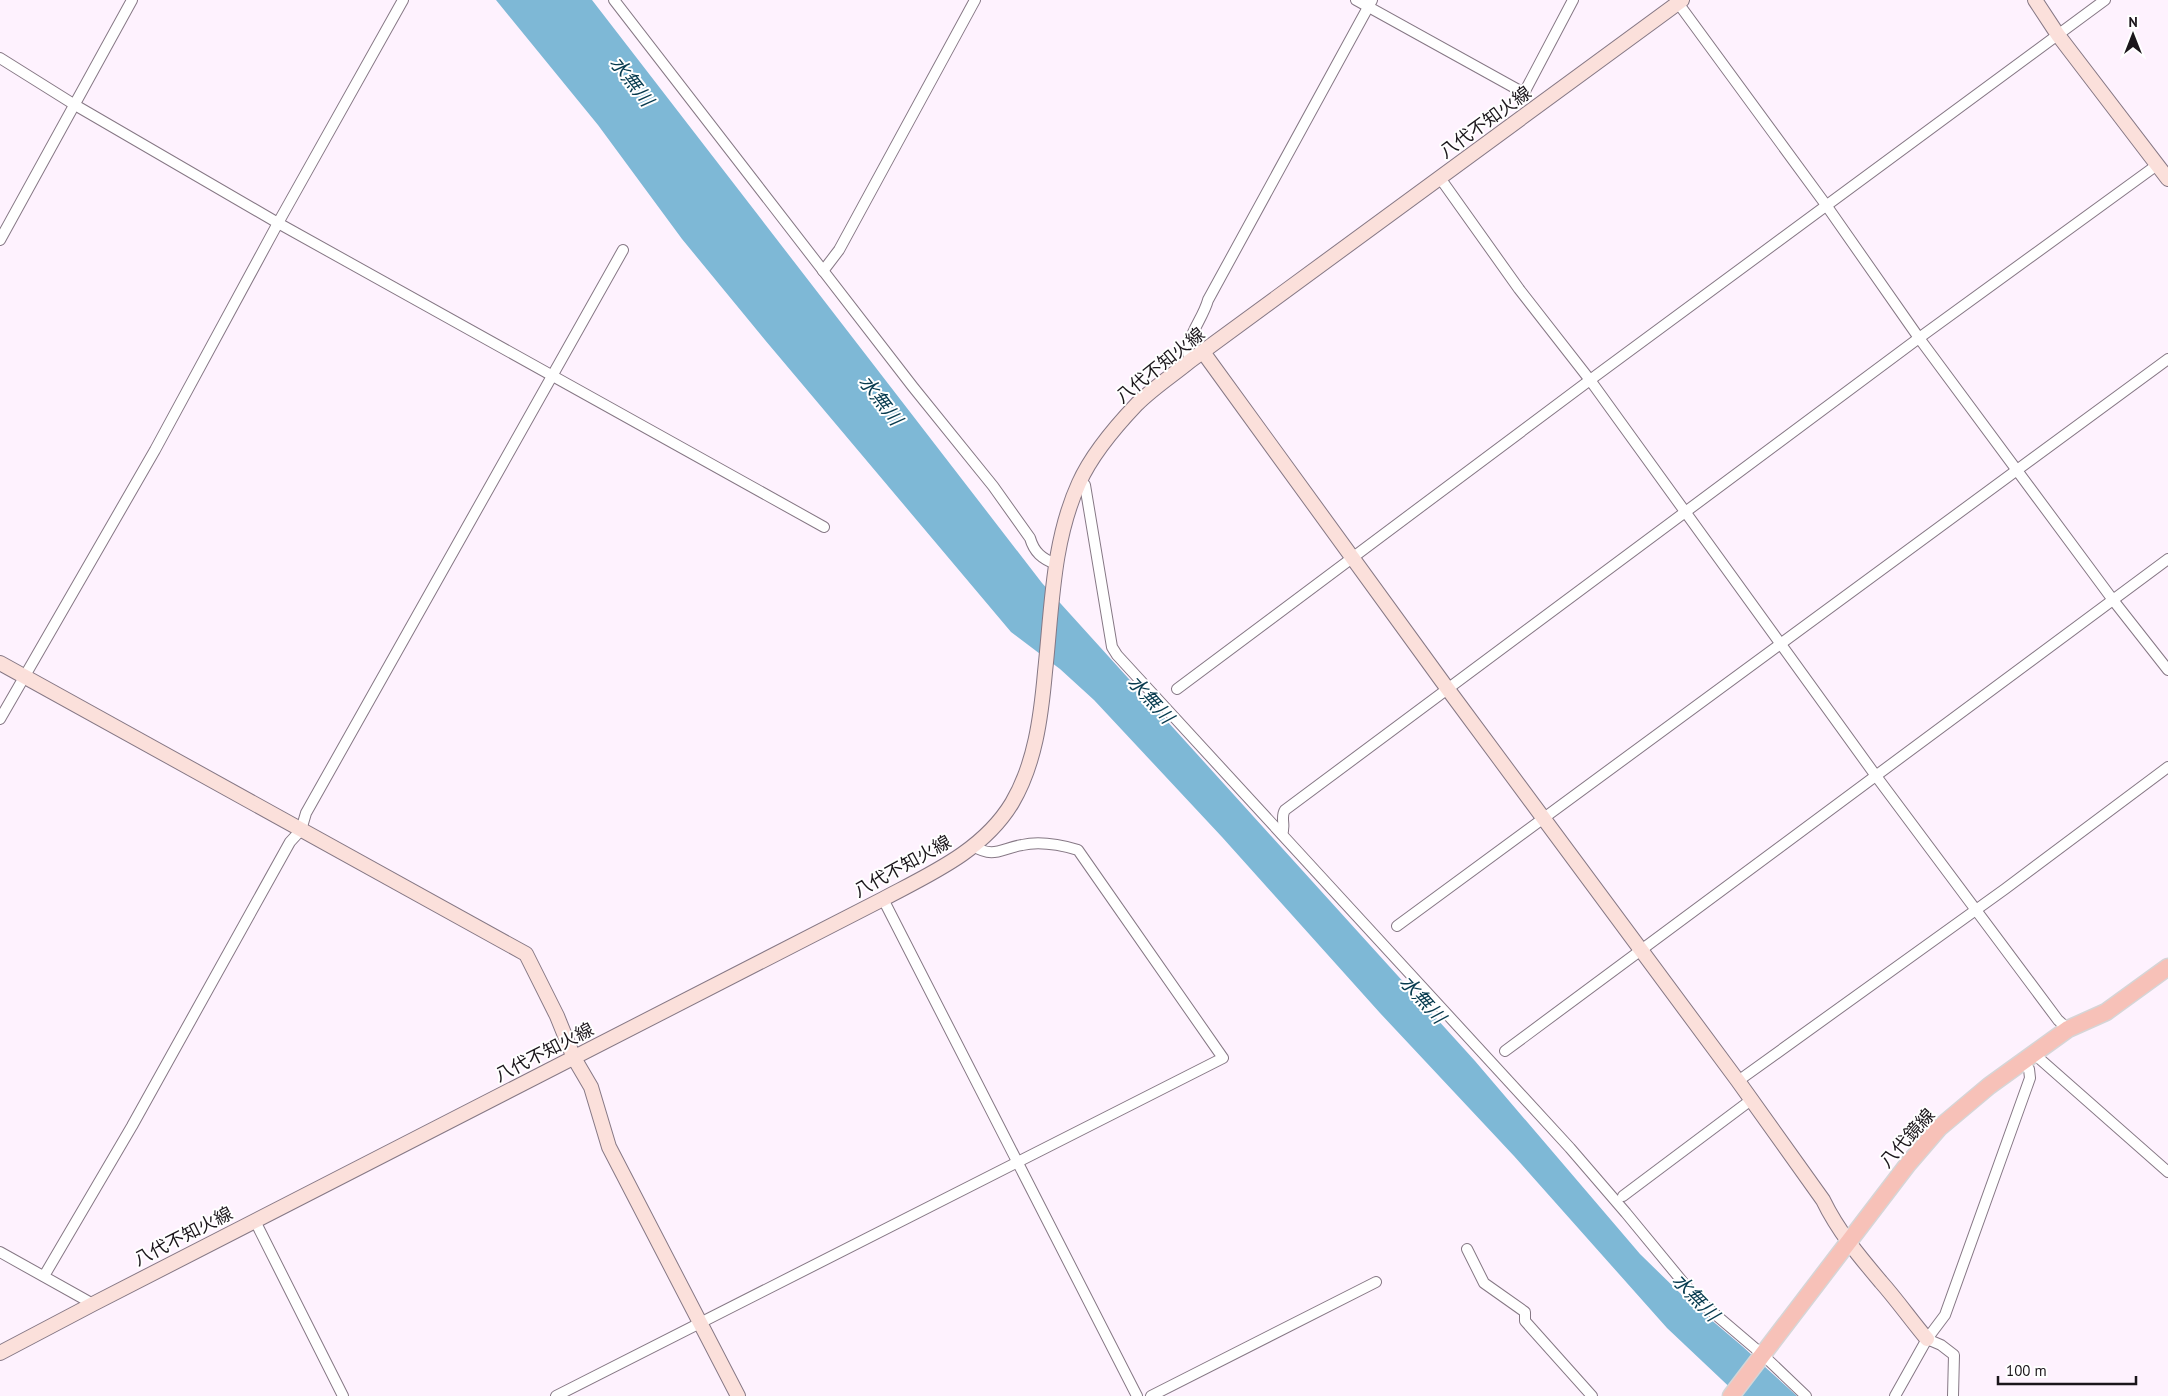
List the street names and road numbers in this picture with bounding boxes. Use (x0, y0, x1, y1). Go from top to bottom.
street label: 八代不知火線 (1435, 81, 1535, 163)
street label: 八代不知火線 (1111, 322, 1209, 408)
street label: 八代不知火線 (849, 830, 955, 902)
street label: 八代不知火線 (491, 1017, 597, 1087)
street label: 八代鏡線 (1874, 1104, 1940, 1172)
street label: 八代不知火線 (130, 1201, 236, 1271)

